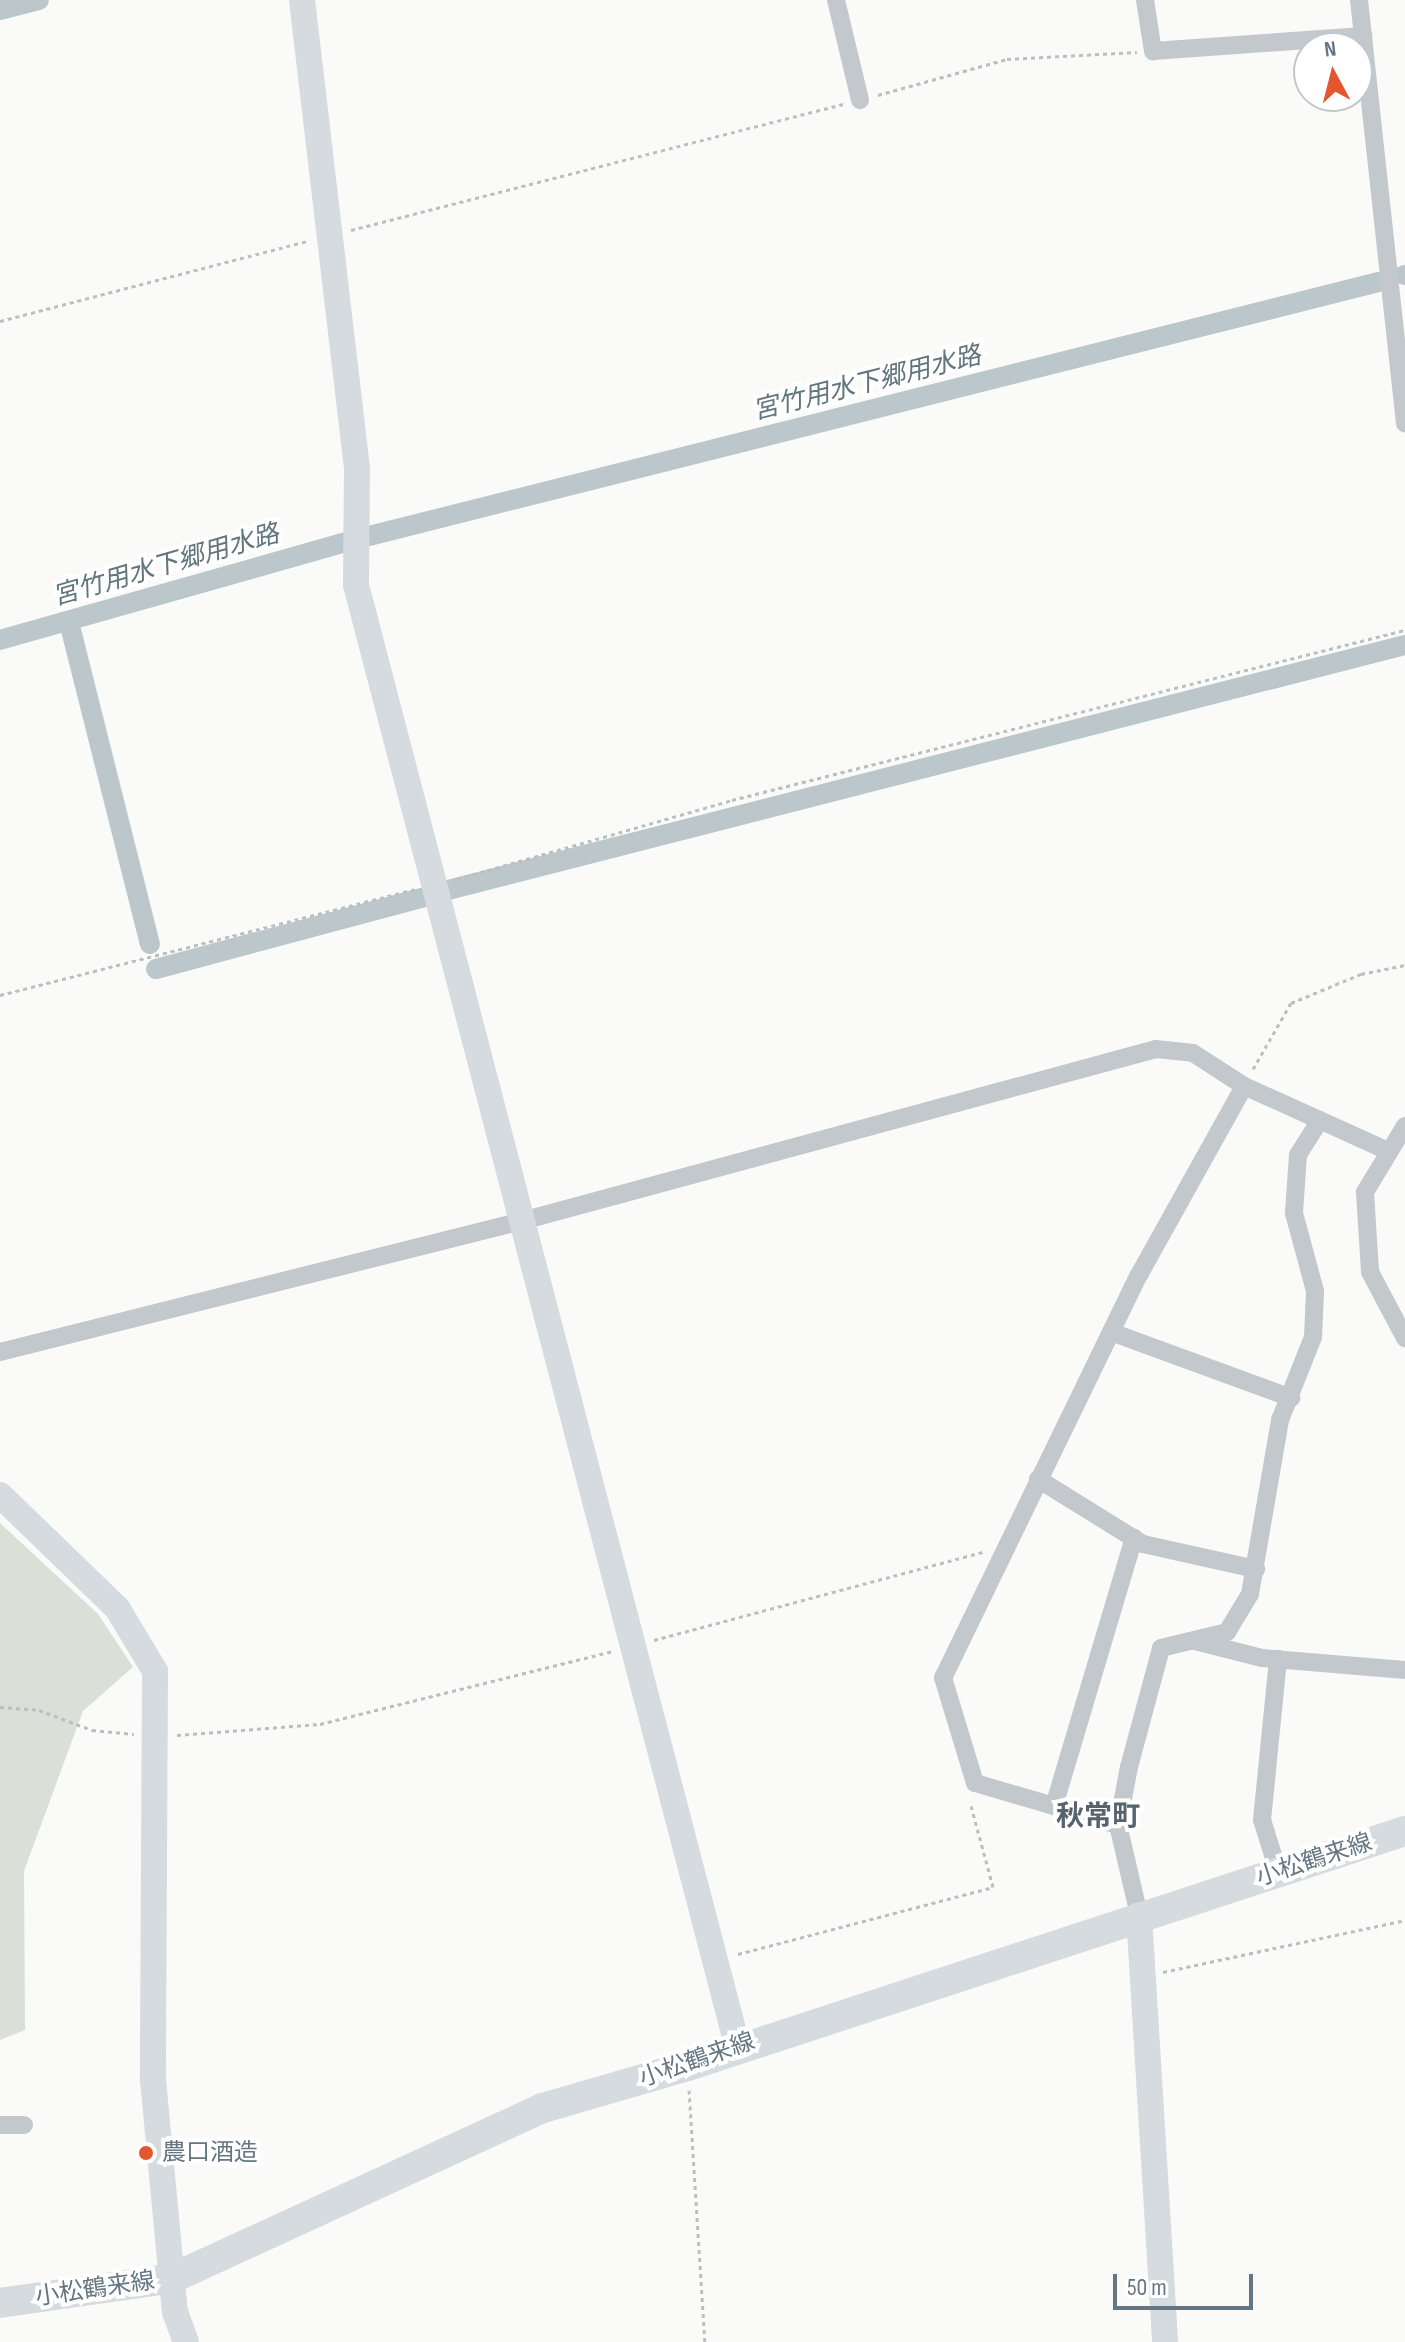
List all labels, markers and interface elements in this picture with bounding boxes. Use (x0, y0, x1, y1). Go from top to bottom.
north arrow (1293, 32, 1373, 112)
text: N (1323, 36, 1338, 64)
water label: 宮竹用水下郷用水路 (750, 341, 984, 427)
water label: 宮竹用水下郷用水路 (49, 519, 283, 613)
district label: 秋常町 (1056, 1800, 1140, 1834)
street label: 小松鶴来線 (1252, 1828, 1376, 1892)
street label: 小松鶴来線 (636, 2027, 758, 2093)
place label: 農口酒造 (162, 2139, 258, 2167)
marker: 農口酒造 (137, 2144, 155, 2162)
scale bar (1117, 2258, 1257, 2308)
street label: 小松鶴来線 (34, 2266, 156, 2312)
text: 50 m (1127, 2273, 1167, 2302)

